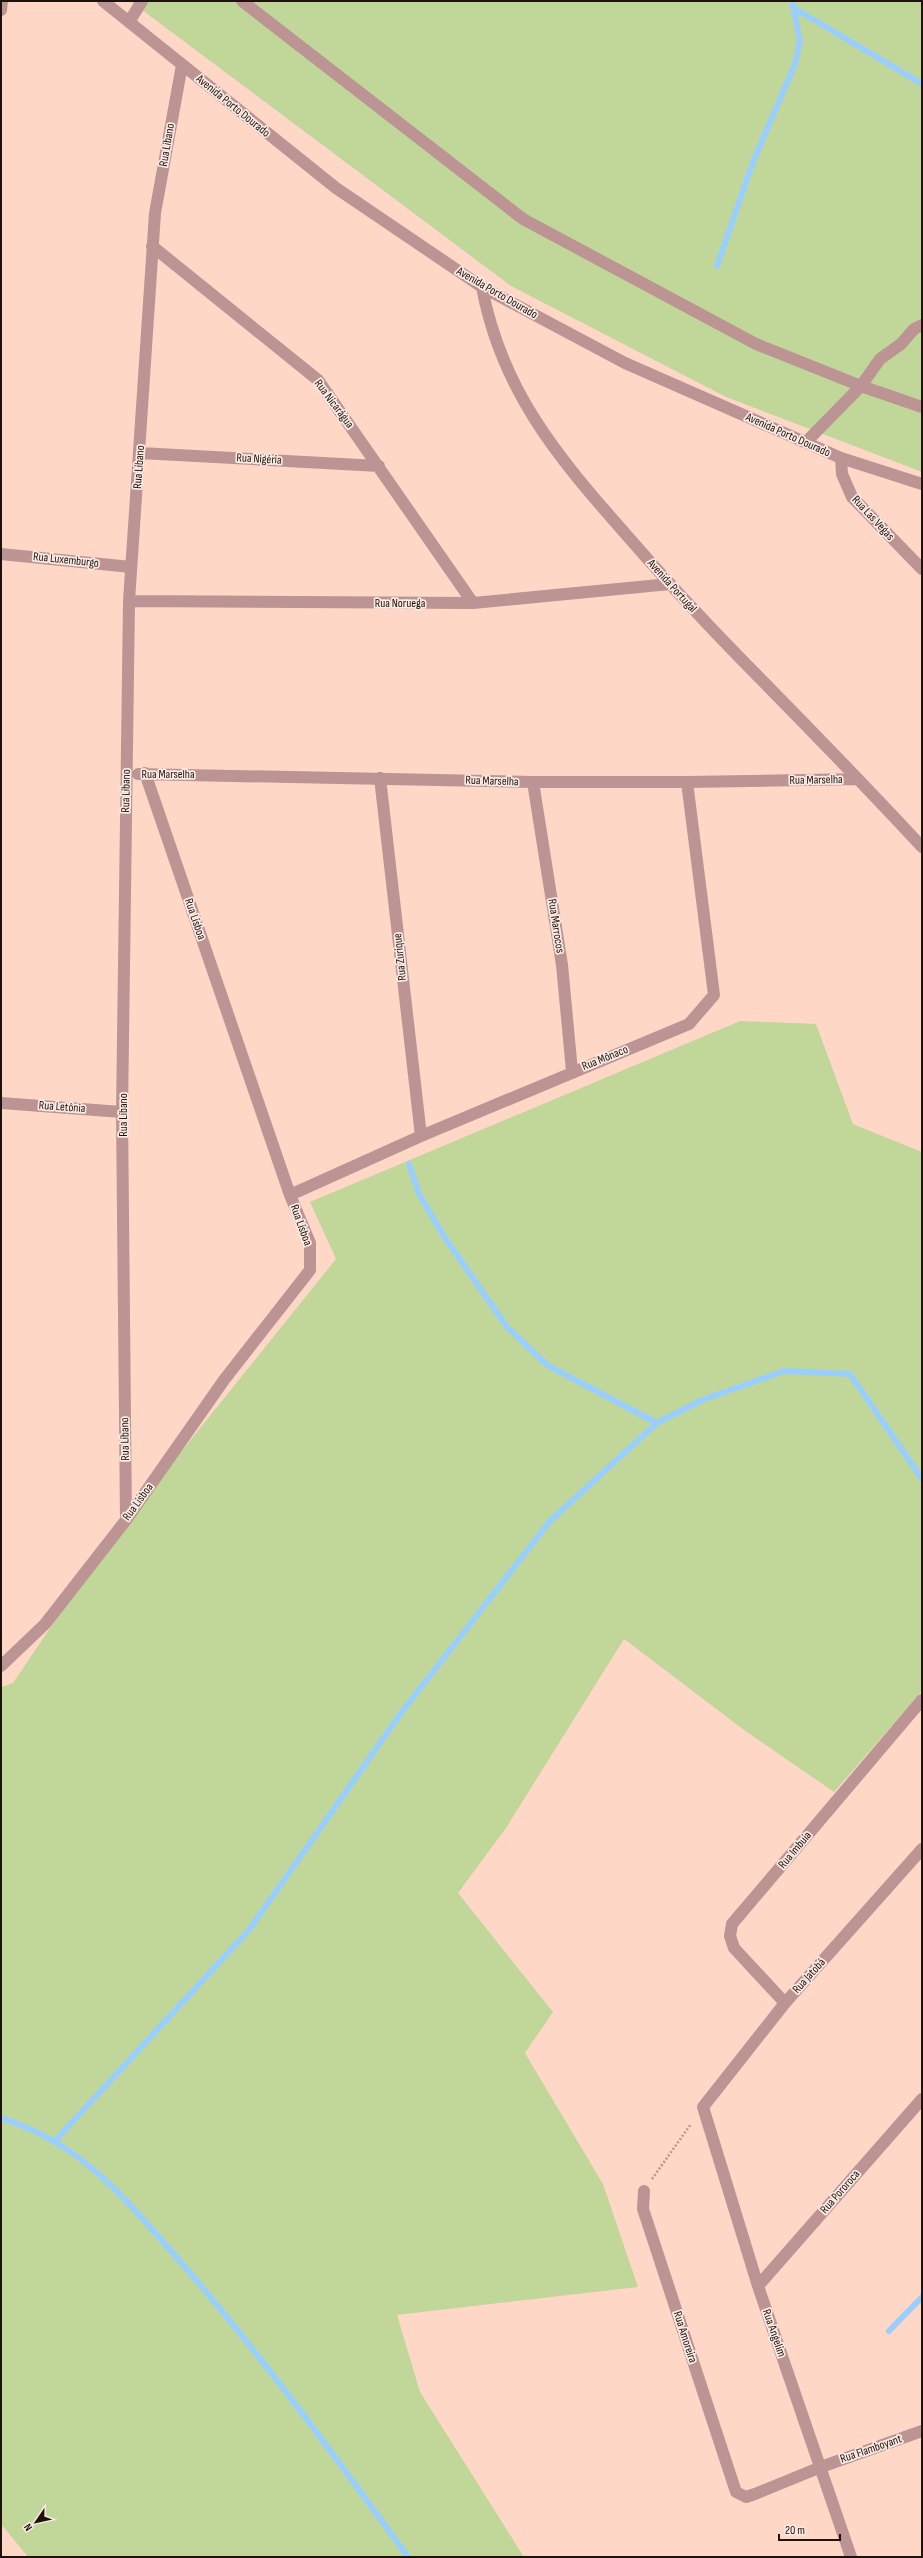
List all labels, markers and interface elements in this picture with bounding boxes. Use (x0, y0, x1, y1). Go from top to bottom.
street label: Avenida Porto Dourado (192, 71, 273, 141)
street label: Rua Líbano (156, 122, 178, 168)
street label: Avenida Porto Dourado (453, 263, 540, 322)
street label: Rua Nicarágua (311, 377, 357, 432)
street label: Avenida Porto Dourado (742, 409, 833, 460)
street label: Rua Líbano (130, 445, 148, 489)
street label: Rua Nigéria (236, 450, 282, 468)
street label: Rua Las Vegas (848, 492, 898, 544)
street label: Rua Luxemburgo (32, 549, 100, 571)
street label: Avenida Portugal (643, 555, 700, 616)
street label: Rua Noruega (375, 596, 426, 611)
street label: Rua Marselha (141, 767, 195, 782)
street label: Rua Líbano (118, 769, 134, 813)
street label: Rua Marselha (789, 772, 843, 788)
street label: Rua Marselha (465, 773, 519, 789)
street label: Rua Lísboa (181, 896, 209, 942)
street label: Rua Marrocos (544, 898, 568, 954)
street label: Rua Zurique (390, 932, 410, 981)
street label: Rua Mônaco (580, 1042, 630, 1074)
street label: Rua Líbano (116, 1093, 131, 1137)
street label: Rua Letônia (38, 1098, 86, 1116)
street label: Rua Lísboa (287, 1202, 315, 1248)
street label: Rua Líbano (117, 1417, 133, 1461)
street label: Rua Lísboa (119, 1480, 157, 1524)
street label: Rua Imbuia (775, 1828, 815, 1872)
street label: Rua Jatobá (789, 1955, 829, 1997)
street label: Rua Pororoca (817, 2167, 863, 2217)
street label: Rua Angelim (759, 2307, 789, 2359)
street label: Rua Amoreira (670, 2309, 700, 2365)
street label: Rua Flamboyant (838, 2431, 904, 2467)
north arrow (16, 2502, 56, 2542)
scale bar (779, 2516, 840, 2542)
text: N (21, 2521, 35, 2533)
text: 20 m (785, 2523, 805, 2538)

